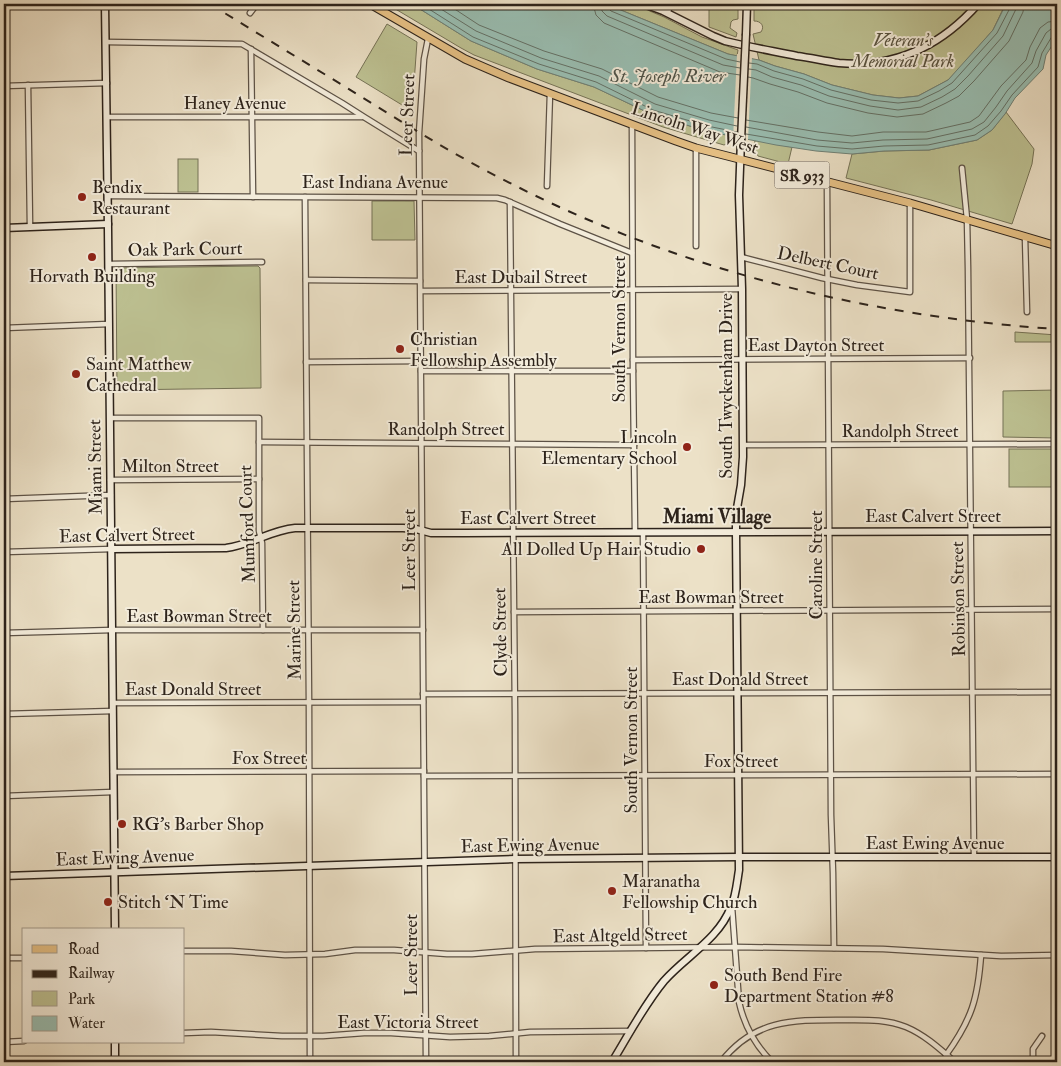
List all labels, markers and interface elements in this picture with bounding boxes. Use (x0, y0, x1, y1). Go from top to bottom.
park label: Veteran's Memorial Park (851, 29, 954, 73)
water label: St. Joseph River (609, 64, 727, 88)
street label: Leer Street (395, 73, 420, 156)
street label: Haney Avenue (184, 92, 287, 115)
street label: Lincoln Way West (628, 97, 762, 160)
road number: SR 933 (774, 162, 830, 188)
street label: East Indiana Avenue (302, 171, 449, 194)
place label: Bendix Restaurant (92, 176, 170, 220)
marker: Bendix Restaurant (76, 191, 88, 203)
street label: Oak Park Court (127, 237, 243, 262)
street label: Delbert Court (775, 242, 881, 285)
marker: Horvath Building (86, 251, 98, 263)
street label: South Vernon Street (608, 255, 631, 402)
place label: Horvath Building (29, 265, 156, 288)
street label: East Dubail Street (455, 266, 588, 289)
street label: South Twyckenham Drive (715, 293, 738, 479)
place label: Christian Fellowship Assembly (410, 328, 558, 372)
street label: East Dayton Street (748, 334, 885, 357)
marker: Christian Fellowship Assembly (394, 343, 406, 355)
place label: Saint Matthew Cathedral (86, 353, 192, 397)
marker: Saint Matthew Cathedral (70, 368, 82, 380)
street label: Randolph Street (387, 418, 505, 441)
street label: Miami Street (83, 419, 108, 515)
street label: Randolph Street (841, 420, 959, 443)
place label: Lincoln Elementary School (541, 426, 677, 470)
marker: Lincoln Elementary School (681, 441, 693, 453)
street label: Milton Street (121, 455, 219, 478)
street label: Mumford Court (234, 465, 261, 583)
district label: Miami Village (662, 505, 771, 530)
street label: East Calvert Street (865, 505, 1001, 528)
street label: East Calvert Street (460, 507, 596, 530)
street label: Leer Street (398, 509, 421, 591)
street label: Caroline Street (805, 510, 828, 620)
street label: East Calvert Street (59, 523, 195, 548)
place label: All Dolled Up Hair Studio (501, 538, 691, 561)
street label: Robinson Street (946, 541, 971, 657)
marker: All Dolled Up Hair Studio (695, 543, 707, 555)
street label: Marine Street (282, 580, 307, 680)
street label: East Bowman Street (638, 586, 784, 609)
street label: Clyde Street (488, 587, 513, 677)
street label: East Bowman Street (126, 605, 272, 628)
street label: South Vernon Street (620, 666, 643, 813)
street label: East Donald Street (672, 668, 809, 691)
street label: East Donald Street (125, 678, 262, 701)
street label: Fox Street (232, 747, 306, 770)
street label: Fox Street (704, 750, 778, 773)
place label: RG's Barber Shop (132, 813, 264, 836)
marker: RG's Barber Shop (116, 818, 128, 830)
street label: East Ewing Avenue (866, 832, 1005, 855)
street label: East Ewing Avenue (460, 833, 600, 858)
street label: East Ewing Avenue (55, 844, 195, 871)
place label: Maranatha Fellowship Church (622, 870, 758, 914)
marker: Maranatha Fellowship Church (606, 885, 618, 897)
place label: Stitch ‘N Time (118, 891, 229, 914)
marker: Stitch ‘N Time (102, 896, 114, 908)
street label: Leer Street (400, 914, 423, 996)
street label: East Altgeld Street (552, 923, 688, 948)
legend (22, 928, 185, 1044)
text: Road (68, 940, 100, 959)
text: Railway (68, 964, 115, 983)
place label: South Bend Fire Department Station #8 (724, 964, 894, 1008)
marker: South Bend Fire Department Station #8 (708, 979, 720, 991)
text: Park (68, 990, 95, 1009)
street label: East Victoria Street (337, 1011, 479, 1034)
text: Water (67, 1014, 105, 1033)

